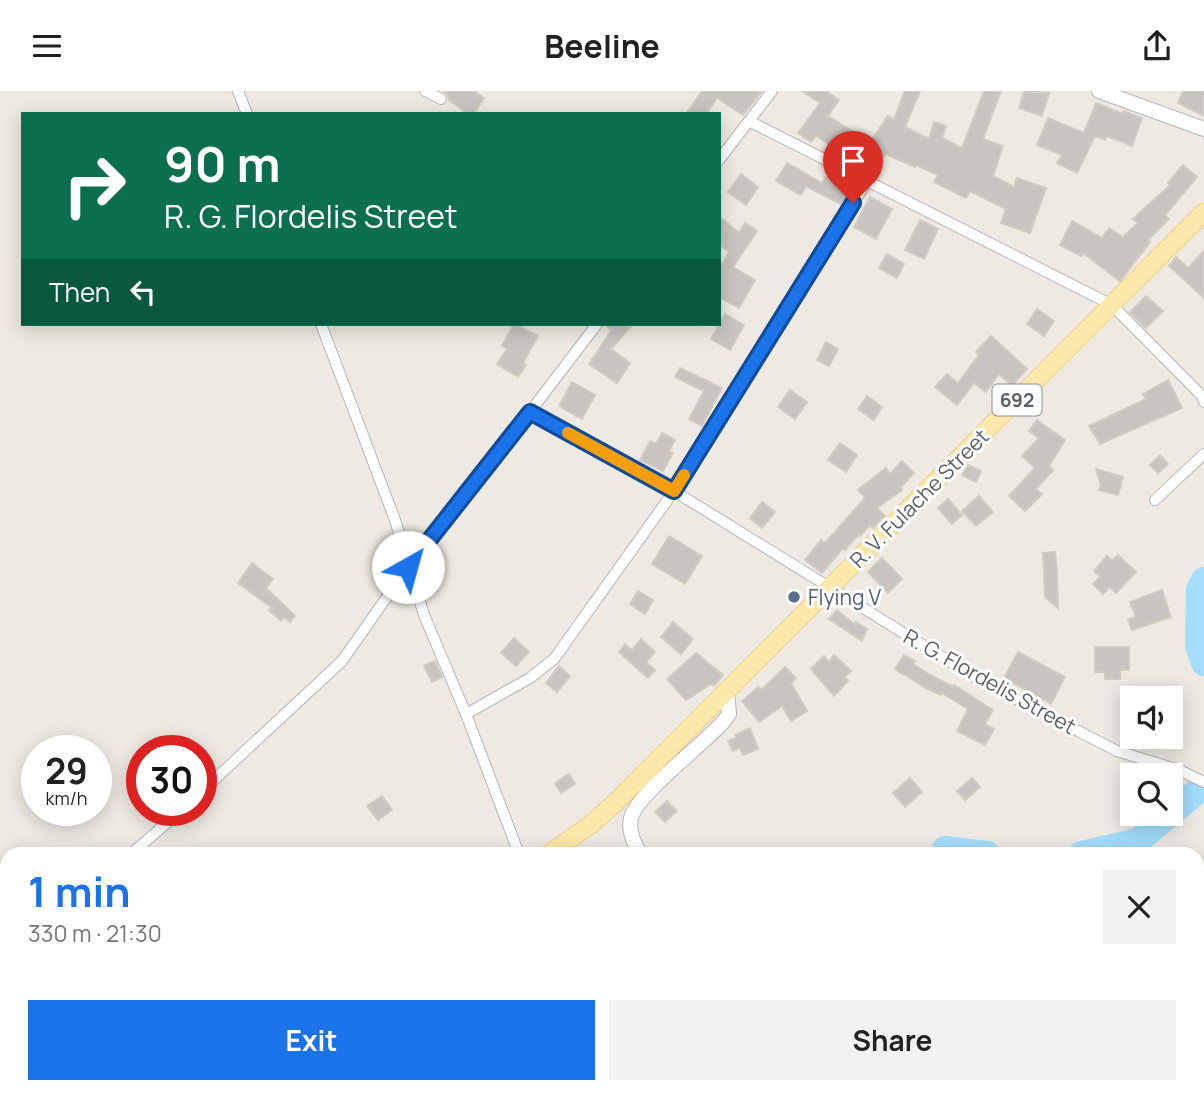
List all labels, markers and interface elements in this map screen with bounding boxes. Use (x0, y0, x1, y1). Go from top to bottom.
text: Beeline (544, 24, 660, 68)
icon: menu (28, 27, 66, 65)
icon: share (1138, 27, 1176, 65)
text: 90 m (164, 130, 281, 197)
pin (823, 131, 883, 203)
icon: right (49, 140, 140, 231)
icon: arrive (834, 142, 872, 180)
text: R. G. Flordelis Street (164, 194, 458, 238)
icon: left (124, 273, 162, 311)
text: Then (49, 274, 110, 310)
road number: 692 (992, 385, 1042, 415)
street label: R. V. Fulache Street (843, 422, 995, 574)
position arrow (371, 530, 445, 604)
place label: Flying V (808, 583, 882, 611)
marker: Flying V (786, 589, 802, 605)
street label: R. G. Flordelis Street (899, 622, 1081, 740)
map controls (1120, 686, 1183, 826)
button: sound (1120, 686, 1183, 749)
speed limit sign: 30 (126, 735, 217, 826)
text: 29 (45, 747, 88, 795)
button: search (1120, 763, 1183, 826)
text: km/h (46, 786, 87, 810)
text: 1 min (28, 862, 131, 920)
button: close (1102, 870, 1176, 944)
text: 330 m · 21:30 (28, 917, 162, 949)
button: Exit (28, 1000, 595, 1080)
button: Share (609, 1000, 1176, 1080)

